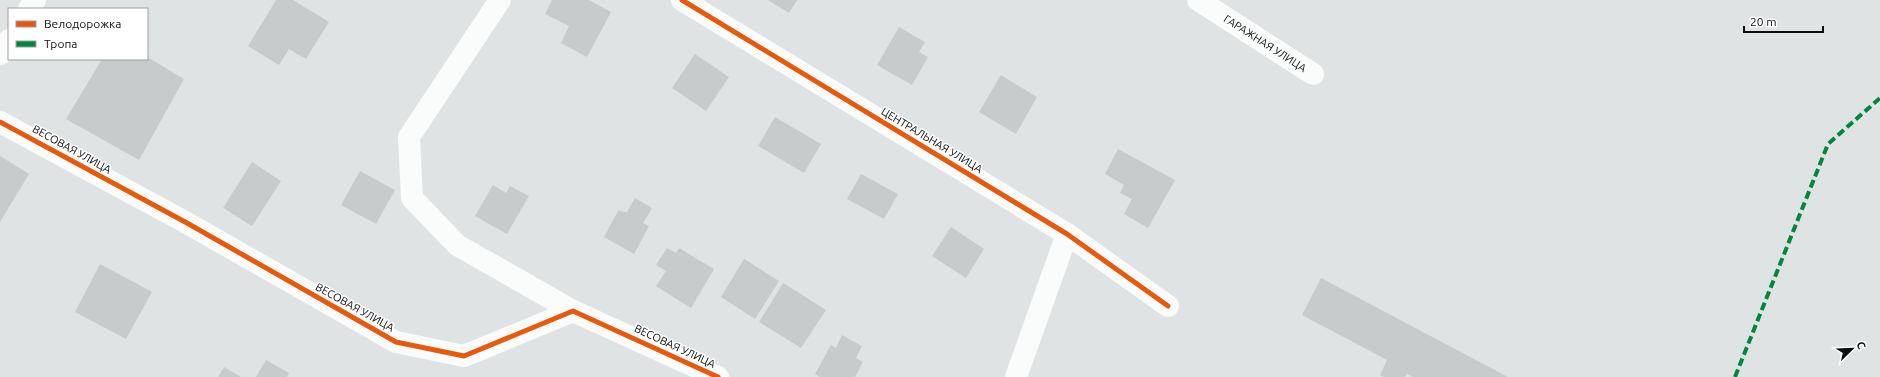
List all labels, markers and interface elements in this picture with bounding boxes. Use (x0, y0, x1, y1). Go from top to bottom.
legend (8, 8, 148, 60)
scale bar (1744, 8, 1823, 34)
street label: ГАРАЖНАЯ УЛИЦА (1222, 12, 1310, 75)
text: 20 m (1750, 15, 1777, 28)
text: Велодорожка (44, 17, 121, 30)
text: Тропа (44, 37, 77, 50)
street label: ЦЕНТРАЛЬНАЯ УЛИЦА (879, 105, 986, 175)
street label: ВЕСОВАЯ УЛИЦА (31, 122, 114, 176)
street label: ВЕСОВАЯ УЛИЦА (314, 280, 397, 334)
street label: ВЕСОВАЯ УЛИЦА (633, 322, 718, 370)
north arrow (1832, 329, 1872, 369)
text: С (1854, 340, 1868, 351)

